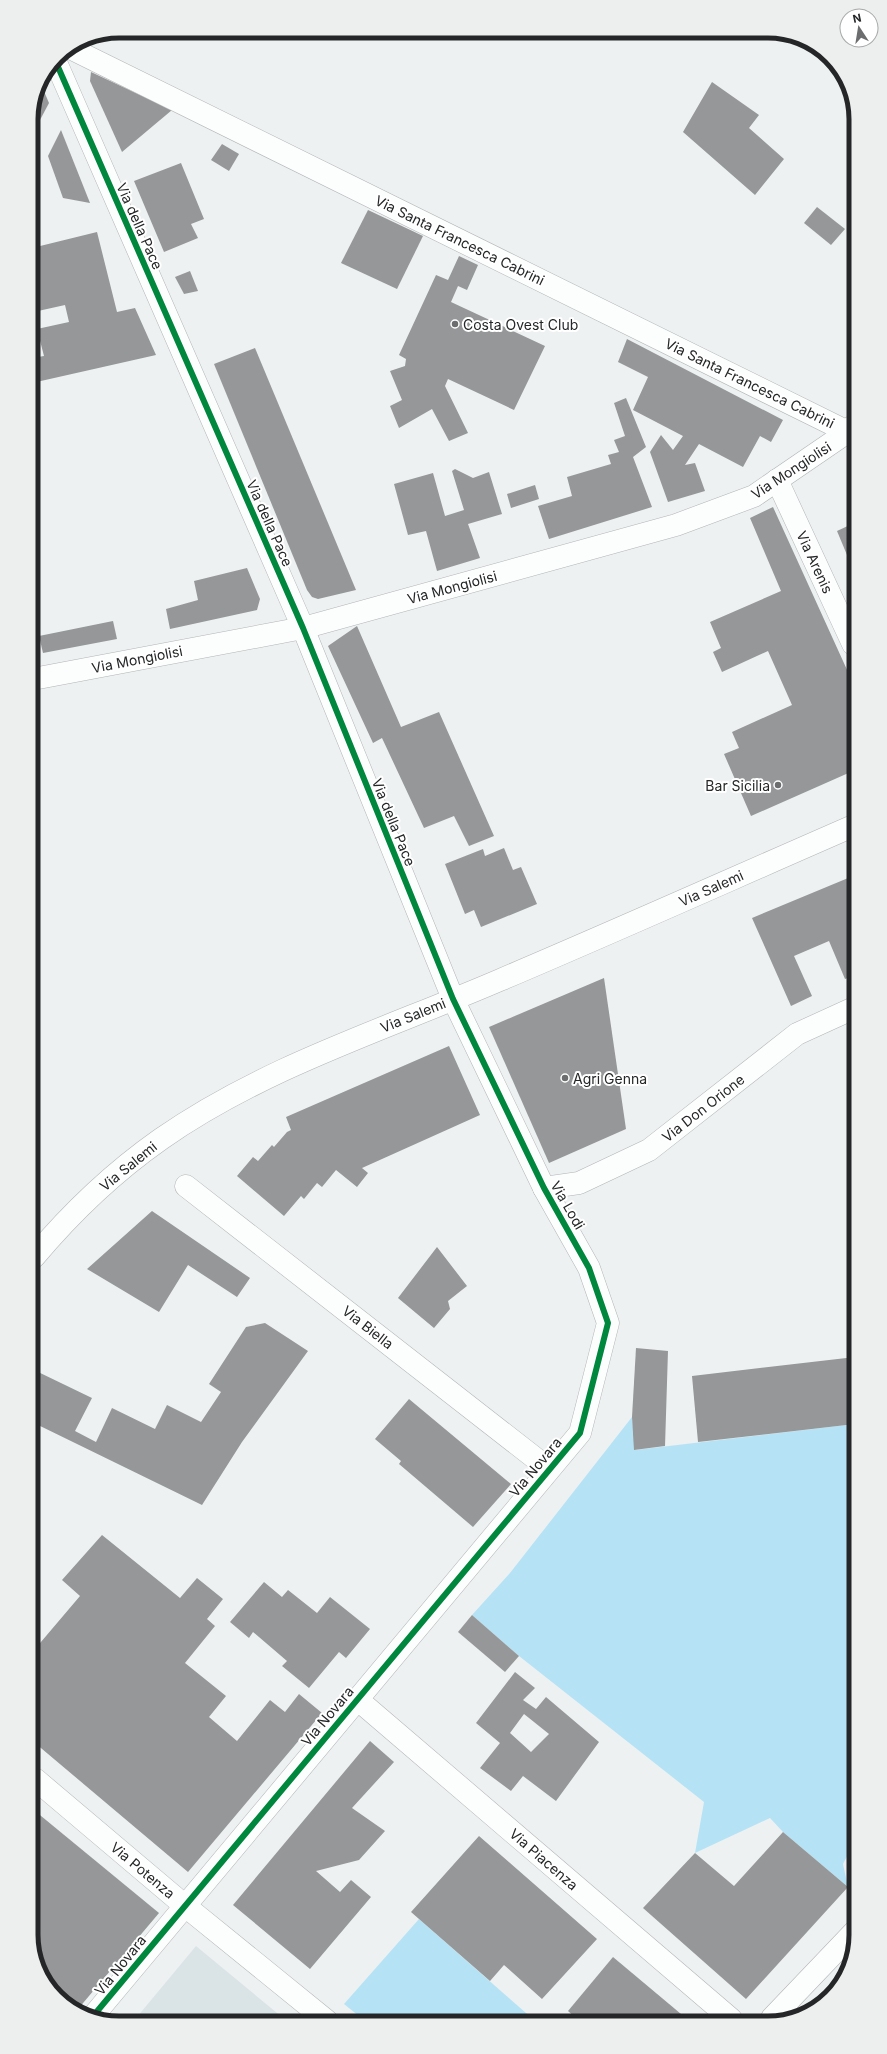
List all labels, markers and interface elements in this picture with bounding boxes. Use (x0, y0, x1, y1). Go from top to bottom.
north arrow (839, 8, 879, 48)
text: N (851, 10, 862, 26)
street label: Via della Pace (113, 180, 167, 272)
street label: Via Santa Francesca Cabrini (373, 192, 547, 288)
place label: Costa Ovest Club (463, 316, 578, 333)
marker: Costa Ovest Club (450, 319, 460, 329)
street label: Via Santa Francesca Cabrini (663, 335, 837, 431)
street label: Via Mongiolisi (748, 438, 834, 502)
street label: Via della Pace (243, 477, 297, 569)
street label: Via Arenis (793, 528, 837, 596)
street label: Via Mongiolisi (405, 567, 499, 607)
street label: Via Mongiolisi (90, 642, 184, 676)
street label: Via della Pace (369, 776, 419, 868)
place label: Bar Sicilia (705, 777, 770, 794)
marker: Bar Sicilia (773, 780, 783, 790)
street label: Via Salemi (676, 866, 746, 910)
street label: Via Salemi (378, 994, 448, 1036)
place label: Agri Genna (573, 1070, 647, 1087)
street label: Via Don Orione (658, 1071, 748, 1145)
marker: Agri Genna (560, 1073, 570, 1083)
street label: Via Salemi (96, 1138, 160, 1194)
street label: Via Lodi (547, 1178, 589, 1232)
street label: Via Biella (339, 1302, 397, 1352)
street label: Via Novara (505, 1434, 565, 1500)
street label: Via Novara (297, 1683, 357, 1749)
street label: Via Piacenza (506, 1825, 582, 1893)
street label: Via Potenza (107, 1838, 179, 1902)
street label: Via Novara (91, 1932, 149, 1998)

